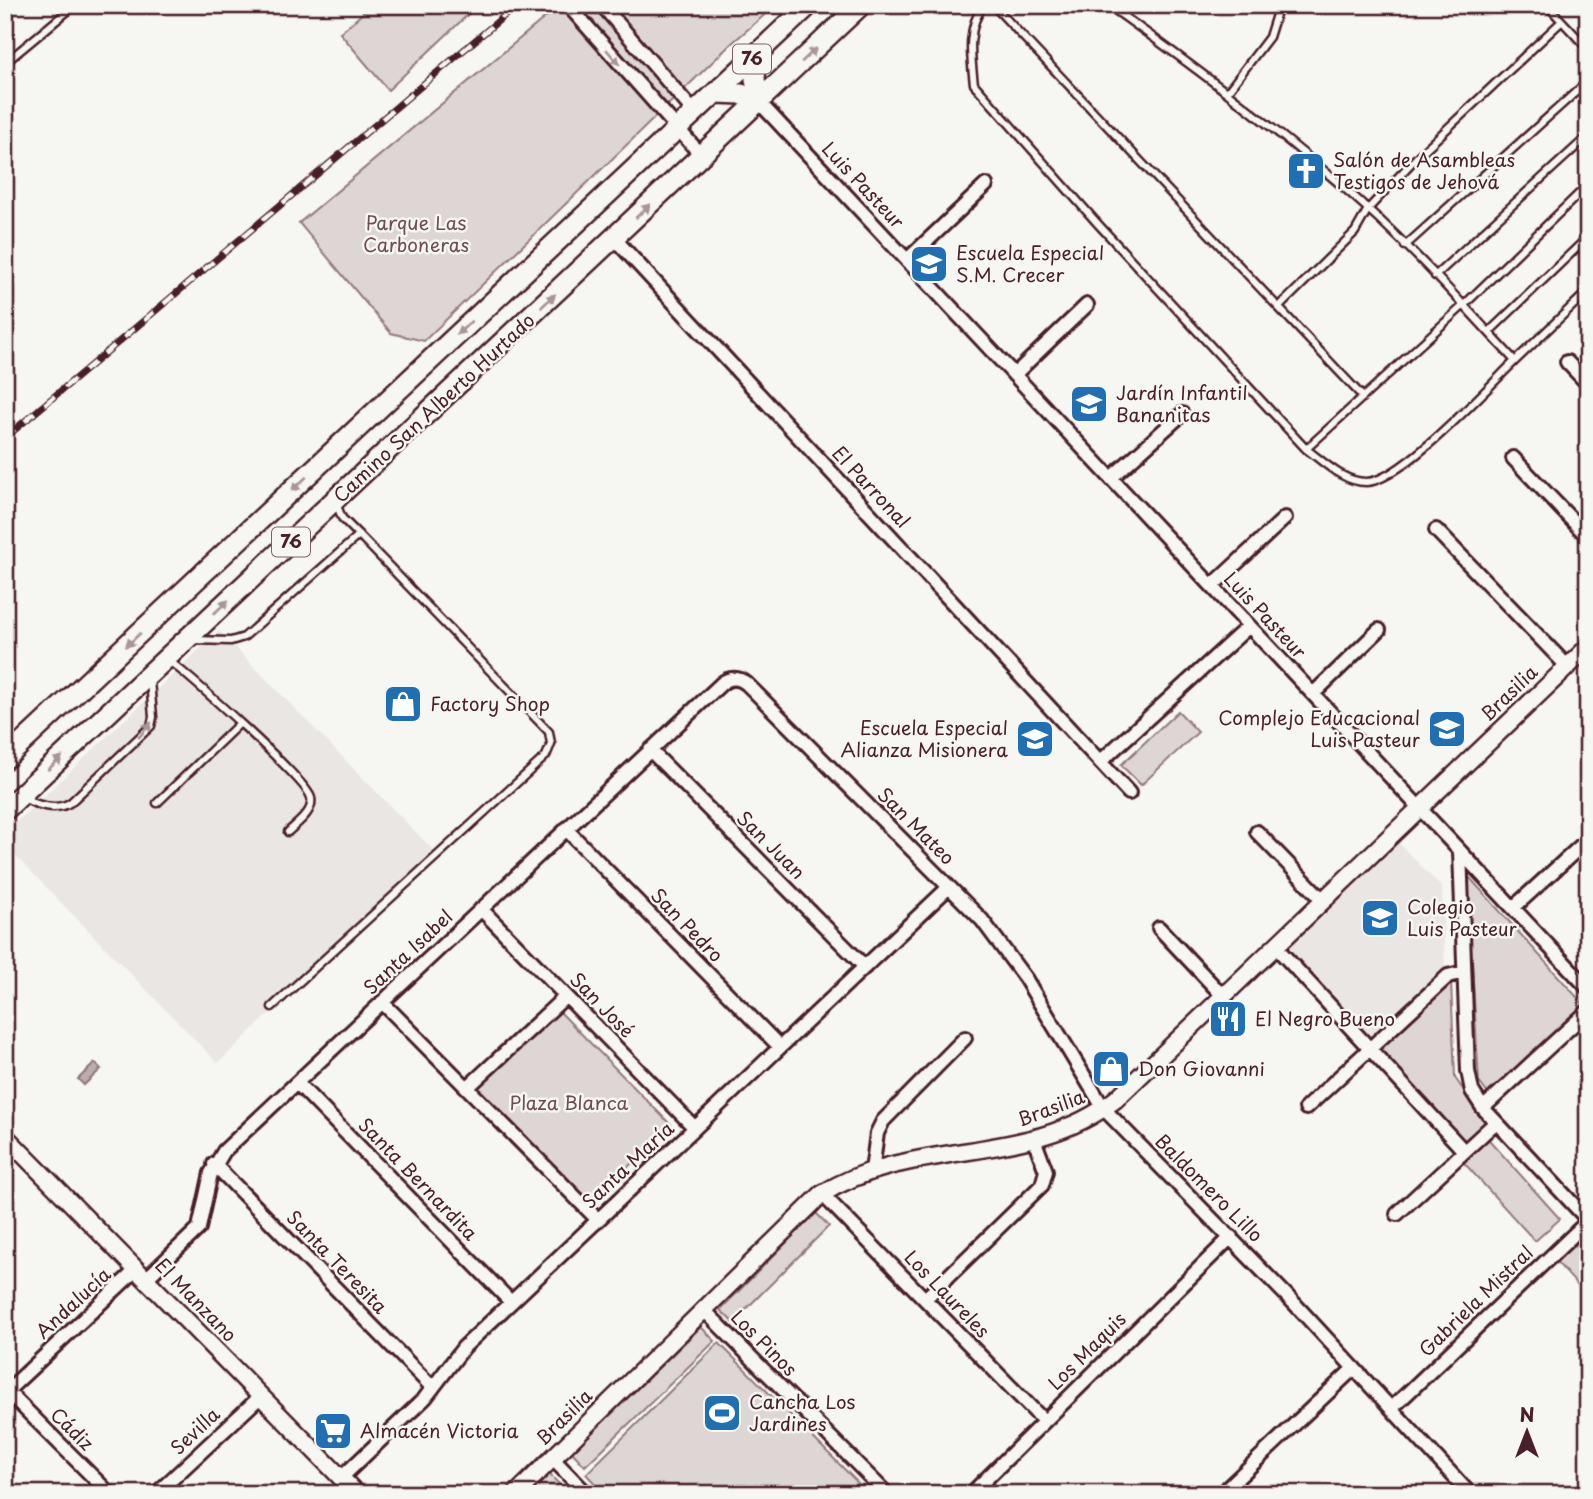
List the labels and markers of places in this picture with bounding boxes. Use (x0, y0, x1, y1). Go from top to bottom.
place label: Salón de Asambleas Testigos de Jehová (1333, 145, 1515, 195)
church icon: Salón de Asambleas Testigos de Jehová (1285, 150, 1327, 192)
place label: Escuela Especial S.M. Crecer (956, 238, 1104, 288)
school or university icon: Escuela Especial S.M. Crecer (908, 243, 950, 285)
place label: Jardín Infantil Bananitas (1116, 378, 1248, 428)
school or university icon: Jardín Infantil Bananitas (1068, 383, 1110, 425)
shop icon: Factory Shop (382, 683, 424, 725)
place label: Factory Shop (430, 689, 550, 717)
place label: Complejo Educacional Luis Pasteur (1218, 703, 1421, 753)
school or university icon: Complejo Educacional Luis Pasteur (1426, 708, 1468, 750)
place label: Escuela Especial Alianza Misionera (841, 713, 1008, 763)
school or university icon: Escuela Especial Alianza Misionera (1014, 718, 1056, 760)
place label: Colegio Luis Pasteur (1407, 892, 1518, 942)
school or university icon: Colegio Luis Pasteur (1359, 897, 1401, 939)
restaurant icon: El Negro Bueno (1207, 998, 1249, 1040)
place label: El Negro Bueno (1255, 1004, 1395, 1032)
shop icon: Don Giovanni (1090, 1048, 1132, 1090)
place label: Don Giovanni (1138, 1054, 1265, 1082)
place label: Cancha Los Jardines (749, 1387, 856, 1437)
sports icon: Cancha Los Jardines (701, 1392, 743, 1434)
supermarket icon: Almacén Victoria (312, 1410, 354, 1452)
place label: Almacén Victoria (360, 1416, 519, 1444)

